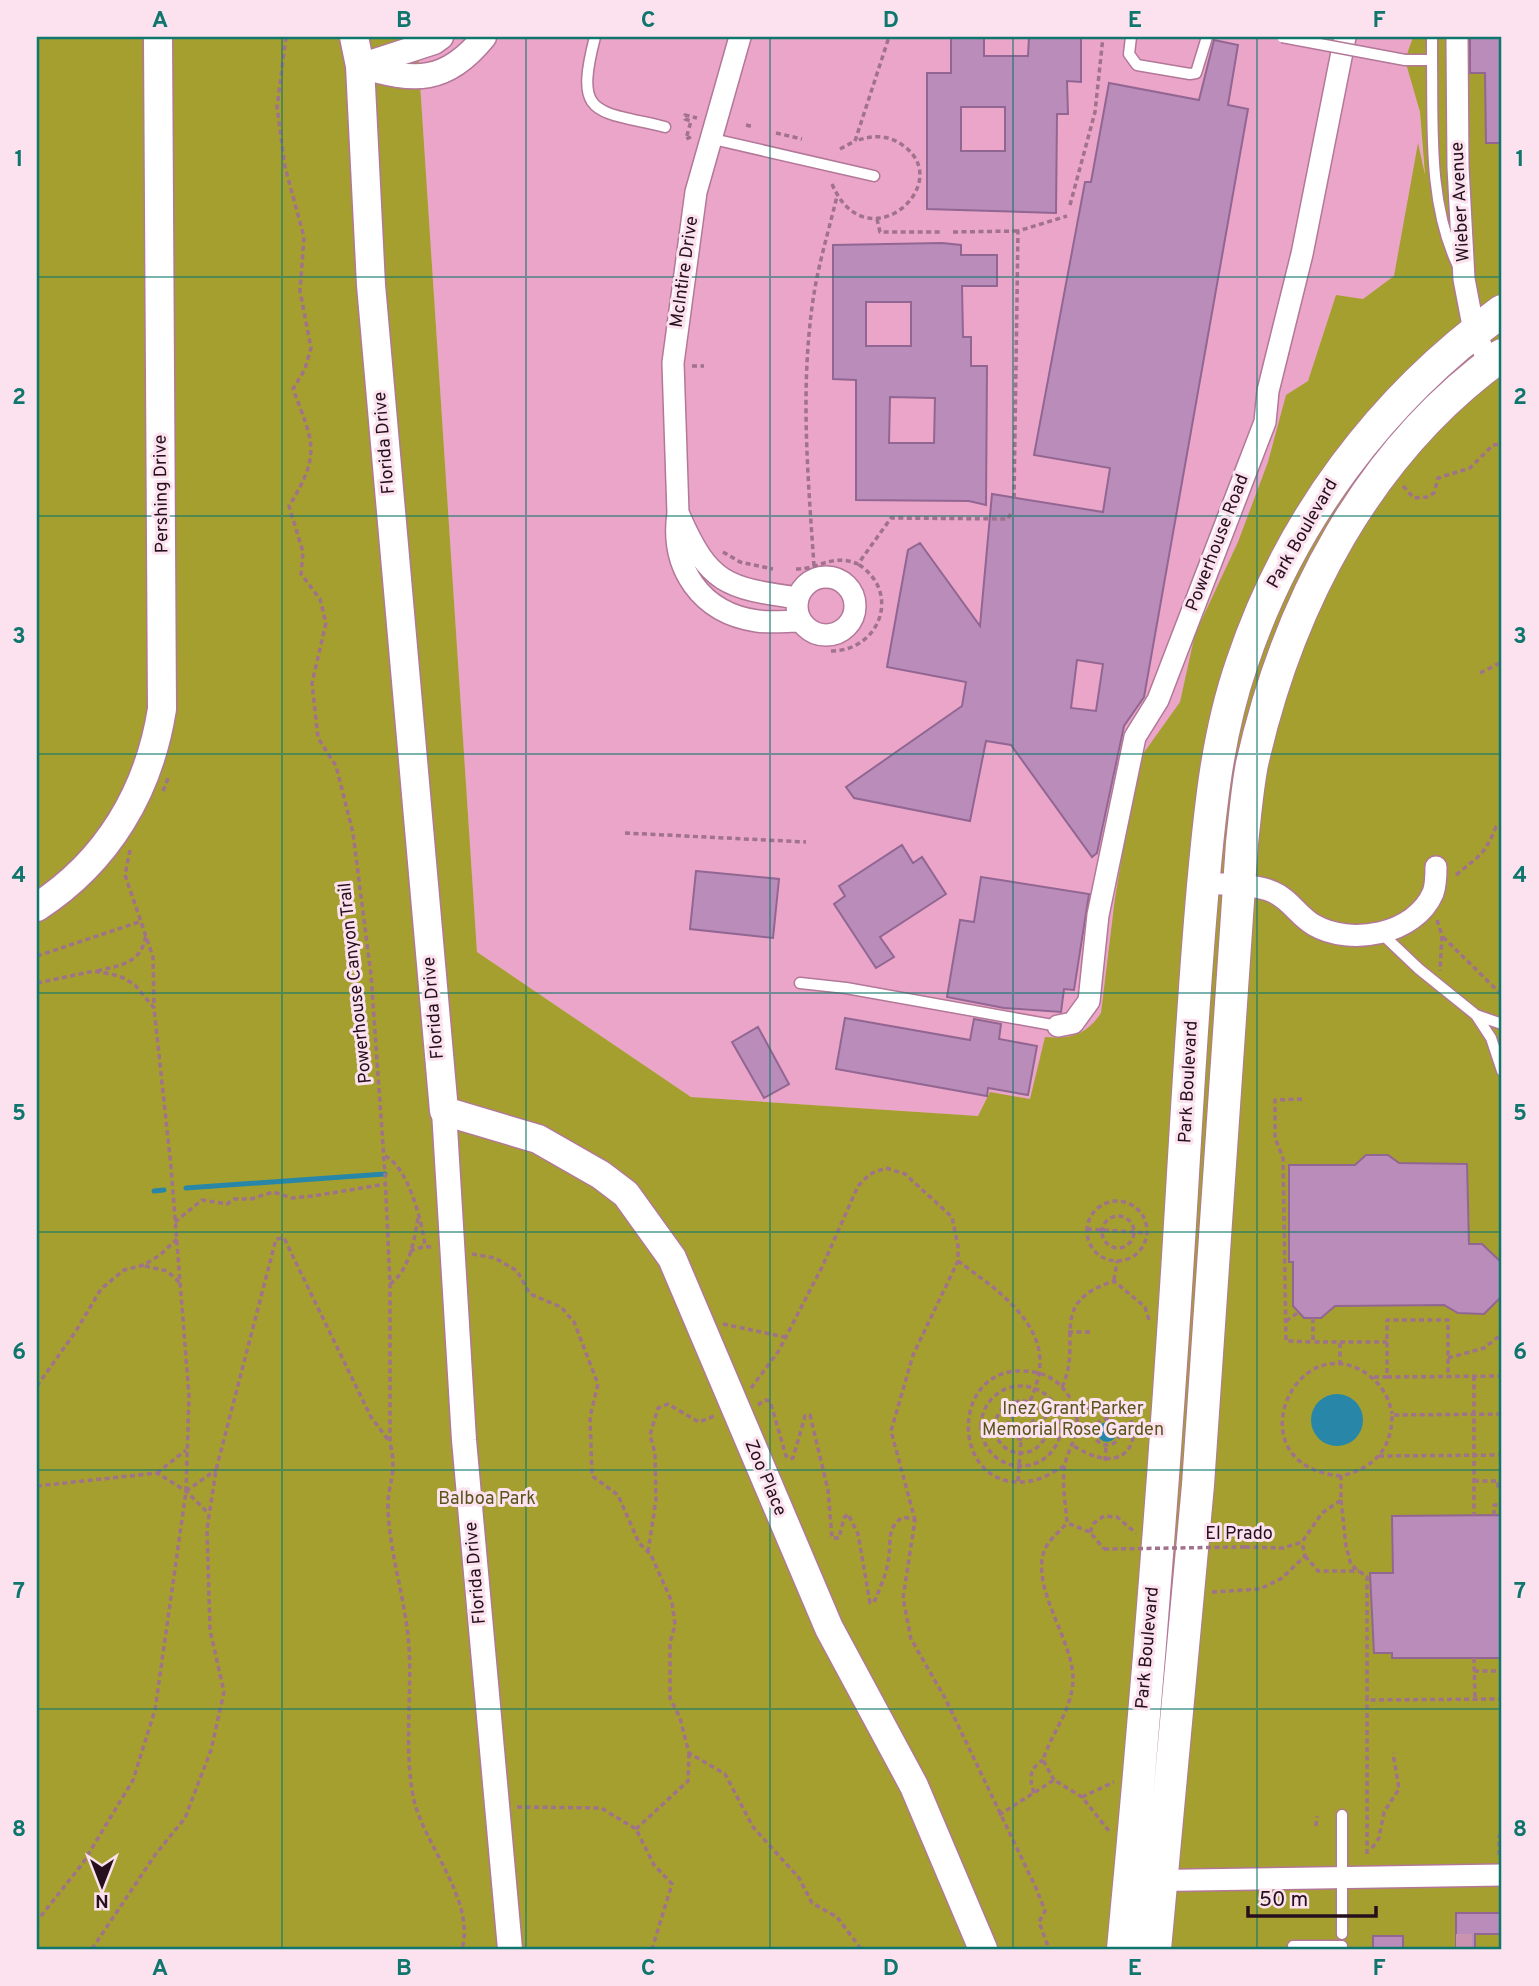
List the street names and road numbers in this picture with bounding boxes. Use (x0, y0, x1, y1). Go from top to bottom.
street label: Wieber Avenue (1446, 141, 1476, 263)
street label: McIntire Drive (666, 215, 704, 329)
street label: Florida Drive (369, 391, 401, 495)
street label: Pershing Drive (149, 434, 175, 554)
street label: Powerhouse Road (1181, 471, 1255, 615)
street label: Park Boulevard (1262, 475, 1344, 593)
street label: Powerhouse Canyon Trail (334, 881, 378, 1085)
street label: Florida Drive (418, 956, 450, 1060)
street label: Park Boulevard (1174, 1020, 1204, 1144)
street label: Zoo Place (739, 1436, 791, 1520)
street label: Florida Drive (460, 1521, 492, 1625)
street label: El Prado (1205, 1523, 1273, 1546)
street label: Park Boulevard (1131, 1586, 1165, 1710)

